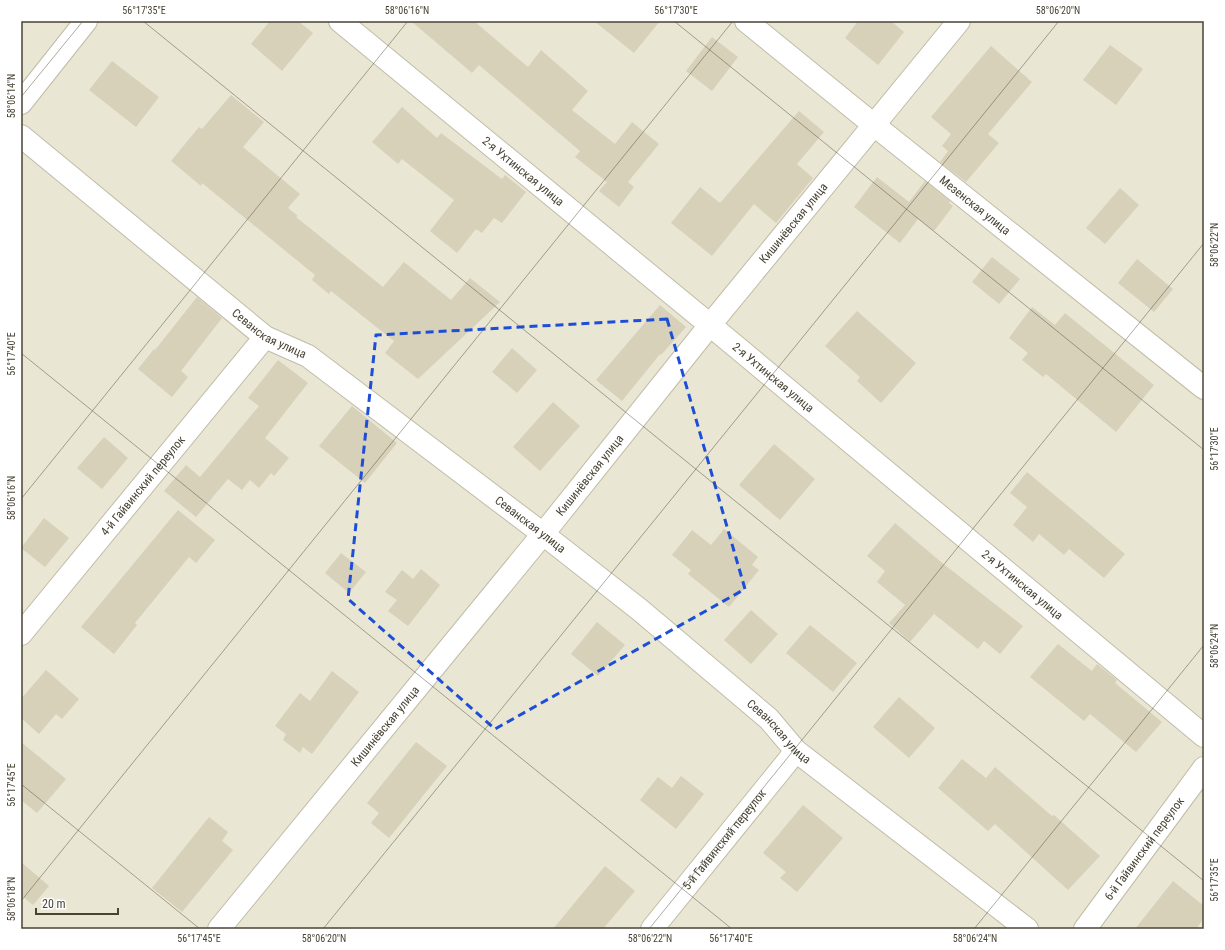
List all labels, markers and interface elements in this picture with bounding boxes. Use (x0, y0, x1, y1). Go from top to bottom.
text: 56°17'35"E (122, 5, 166, 16)
text: 58°06'16"N (385, 5, 429, 16)
text: 56°17'30"E (654, 5, 698, 16)
text: 58°06'20"N (1036, 5, 1080, 16)
text: 58°06'14"N (6, 74, 17, 118)
street label: 2-я Ухтинская улица (480, 134, 567, 209)
street label: Мезенская улица (937, 173, 1013, 238)
street label: Кишинёвская улица (756, 180, 831, 266)
text: 58°06'22"N (1209, 223, 1220, 267)
street label: Севанская улица (229, 306, 309, 361)
text: 56°17'40"E (6, 332, 17, 376)
street label: 2-я Ухтинская улица (730, 340, 817, 415)
text: 56°17'30"E (1209, 427, 1220, 471)
street label: Кишинёвская улица (553, 432, 627, 519)
street label: 4-й Гайвинский переулок (98, 433, 188, 538)
text: 58°06'16"N (6, 476, 17, 520)
street label: Севанская улица (492, 493, 568, 556)
street label: 2-я Ухтинская улица (979, 547, 1066, 623)
text: 58°06'24"N (1209, 624, 1220, 668)
street label: Кишинёвская улица (348, 683, 422, 769)
street label: Севанская улица (744, 697, 814, 767)
text: 56°17'45"E (6, 763, 17, 807)
street label: 5-й Гайвинский переулок (680, 786, 769, 893)
street label: 6-й Гайвинский переулок (1102, 794, 1187, 903)
text: 56°17'35"E (1209, 858, 1220, 902)
text: 58°06'18"N (6, 877, 17, 921)
scale bar (36, 890, 118, 916)
text: 20 m (42, 897, 66, 911)
text: 56°17'45"E (177, 933, 221, 944)
text: 58°06'20"N (302, 933, 346, 944)
text: 58°06'22"N (628, 933, 672, 944)
text: 56°17'40"E (709, 933, 753, 944)
text: 58°06'24"N (953, 933, 997, 944)

